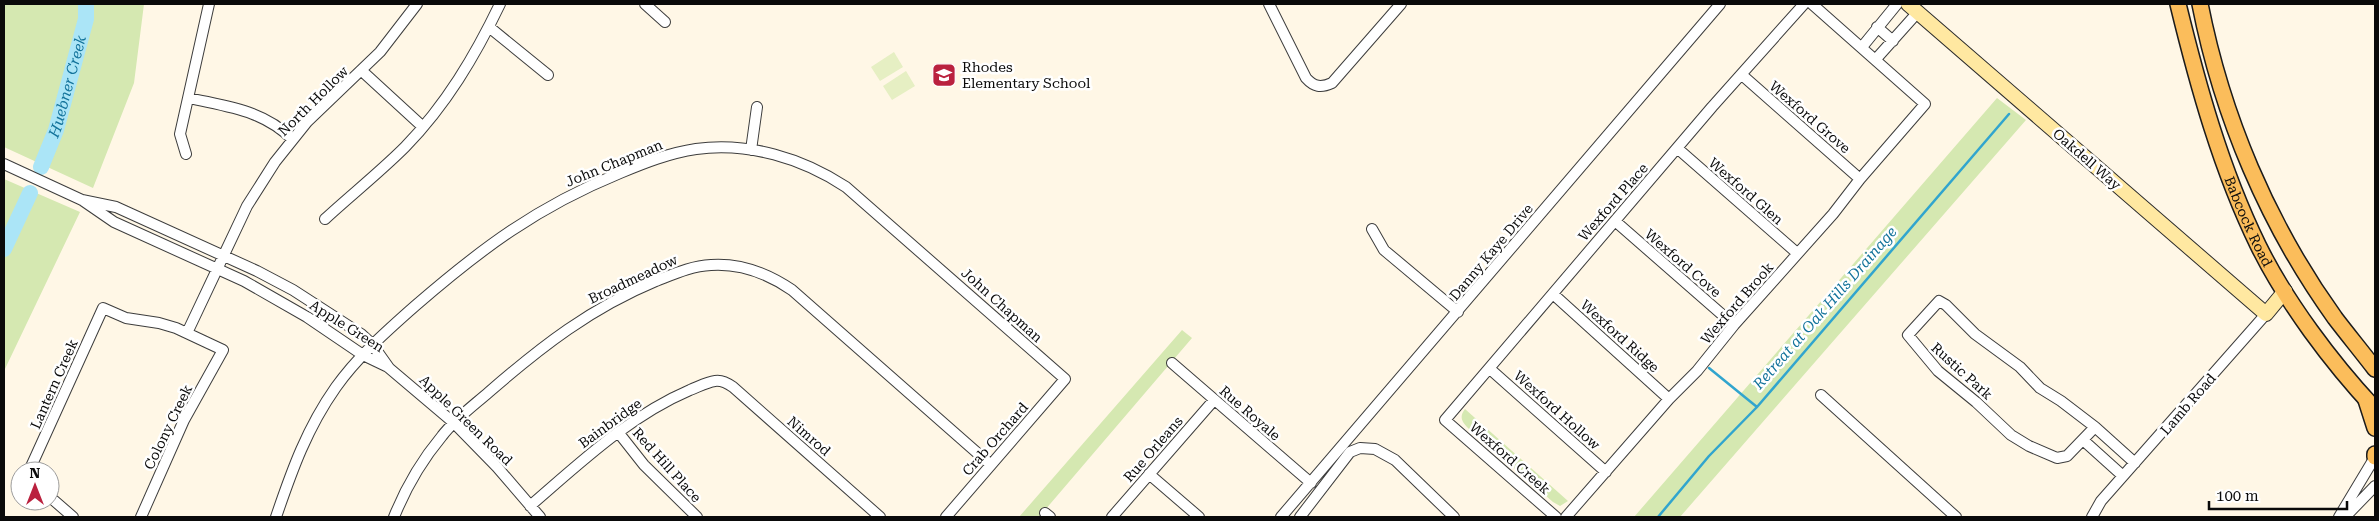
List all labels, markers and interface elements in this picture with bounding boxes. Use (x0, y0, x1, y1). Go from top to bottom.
water label: Huebner Creek (45, 33, 90, 141)
place label: Rhodes Elementary School (962, 59, 1091, 91)
street label: North Hollow (275, 62, 352, 139)
school or university icon: Rhodes Elementary School (931, 62, 957, 88)
street label: Wexford Grove (1766, 78, 1854, 157)
street label: Oakdell Way (2050, 125, 2125, 193)
street label: John Chapman (563, 136, 665, 190)
street label: Wexford Glen (1706, 154, 1786, 228)
street label: Wexford Place (1575, 160, 1651, 244)
street label: Babcock Road (2221, 174, 2276, 269)
street label: Danny Kaye Drive (1446, 200, 1536, 304)
water label: Retreat at Oak Hills Drainage (1749, 223, 1901, 394)
street label: Wexford Cove (1642, 226, 1724, 300)
street label: Broadmeadow (586, 251, 681, 307)
street label: Wexford Brook (1697, 259, 1777, 347)
street label: John Chapman (958, 265, 1046, 345)
street label: Apple Green (307, 297, 387, 355)
street label: Wexford Ridge (1578, 297, 1663, 376)
street label: Lantern Creek (27, 337, 81, 431)
street label: Rustic Park (1928, 339, 1996, 403)
street label: Wexford Hollow (1511, 367, 1604, 453)
street label: Lamb Road (2157, 370, 2219, 438)
street label: Apple Green Road (416, 372, 516, 468)
street label: Colony Creek (141, 382, 195, 472)
street label: Rue Royale (1217, 382, 1284, 444)
street label: Bainbridge (575, 395, 645, 451)
street label: Crab Orchard (959, 399, 1031, 479)
street label: Nimrod (784, 413, 834, 459)
street label: Rue Orleans (1120, 413, 1186, 485)
street label: Wexford Creek (1467, 419, 1554, 497)
street label: Red Hill Place (630, 425, 705, 506)
north arrow (10, 461, 60, 511)
text: N (30, 465, 41, 481)
scale bar (2209, 478, 2346, 510)
text: 100 m (2216, 487, 2259, 505)

